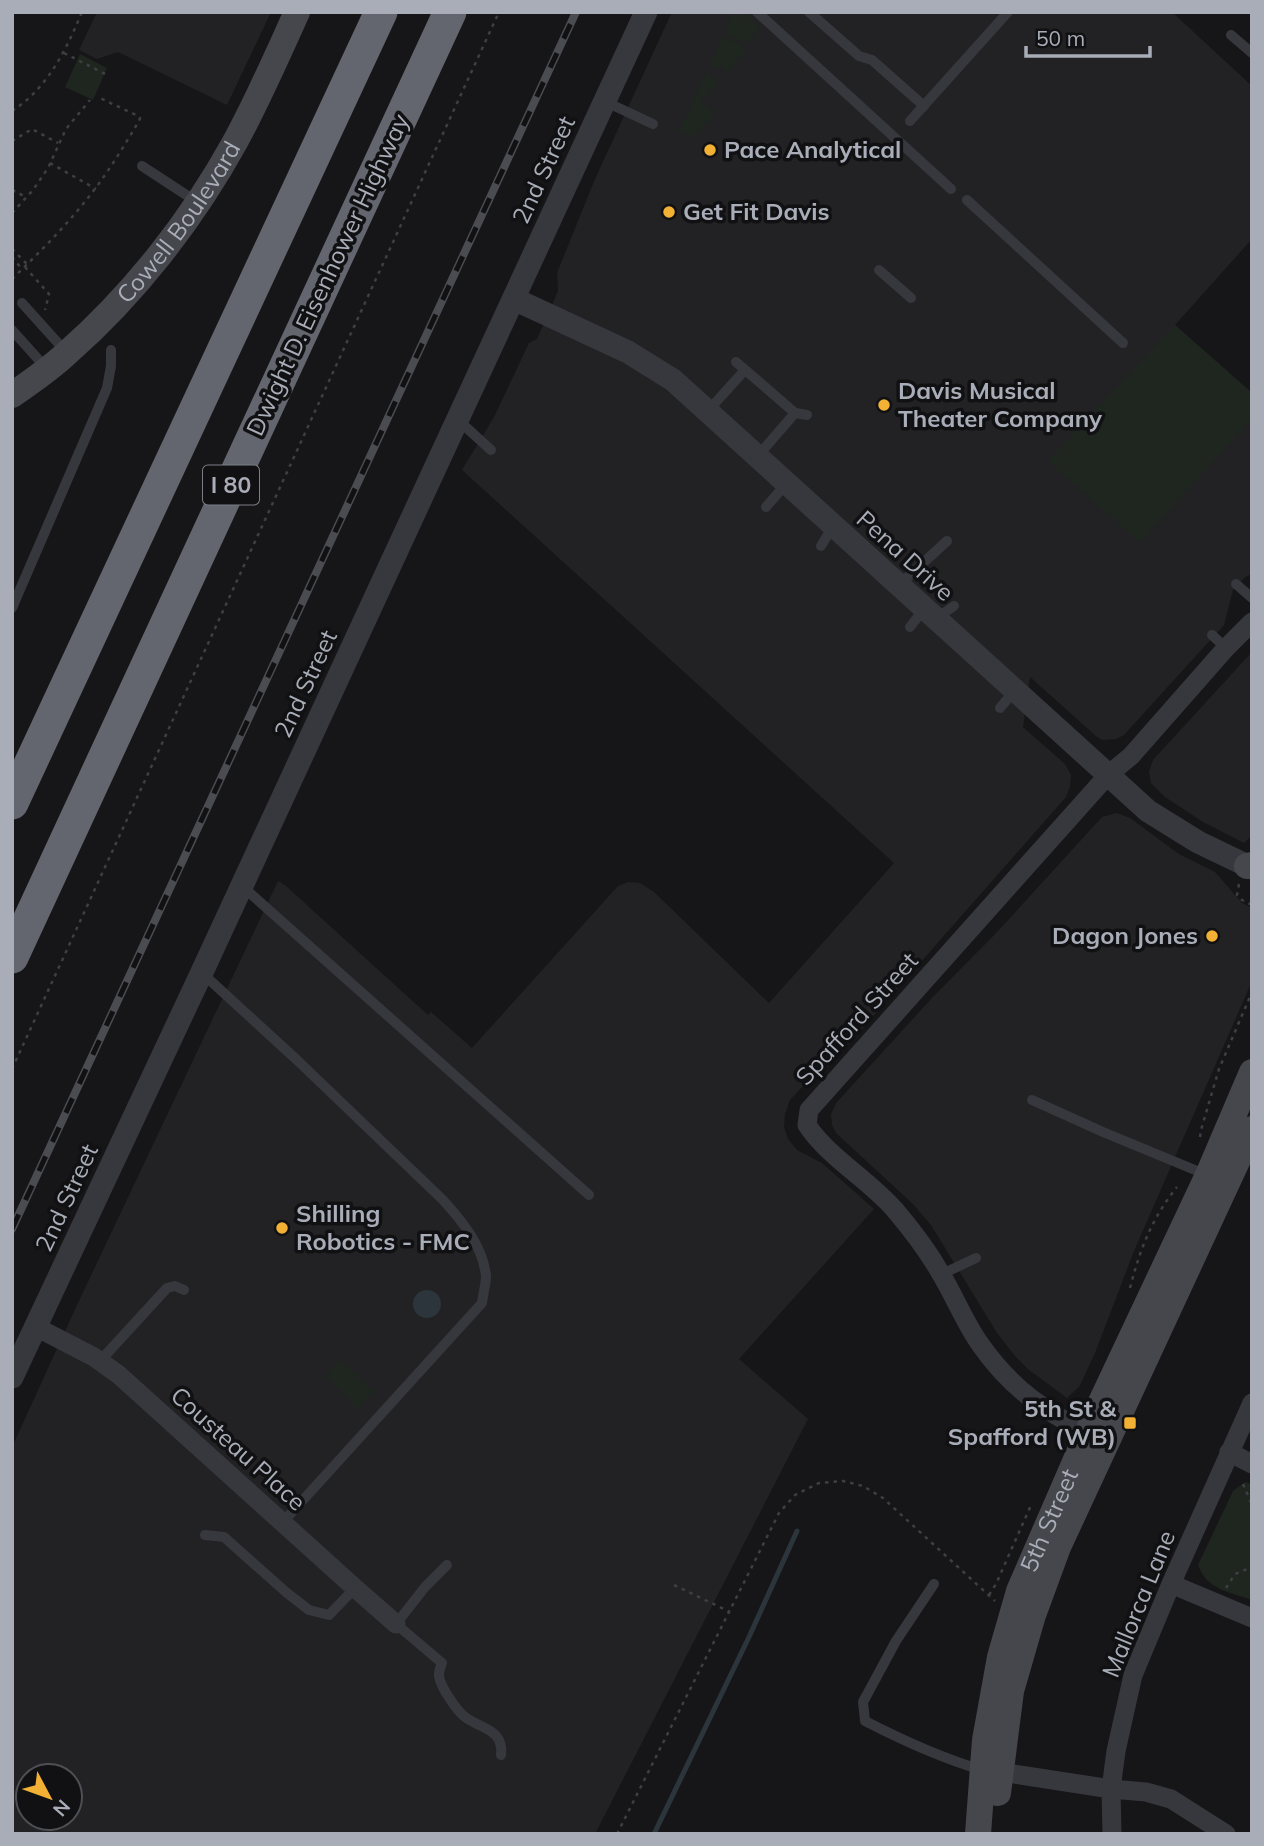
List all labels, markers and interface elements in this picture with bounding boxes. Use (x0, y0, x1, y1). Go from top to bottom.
scale bar (1026, 14, 1150, 58)
text: 50 m (1036, 25, 1085, 51)
street label: Dwight D. Eisenhower Highway (239, 109, 415, 440)
street label: 2nd Street (505, 111, 581, 228)
place label: Pace Analytical (724, 134, 901, 164)
street label: Cowell Boulevard (110, 136, 246, 309)
marker: Pace Analytical (702, 142, 718, 158)
place label: Get Fit Davis (683, 196, 830, 226)
marker: Get Fit Davis (661, 204, 677, 220)
place label: Davis Musical Theater Company (898, 375, 1103, 433)
marker: Davis Musical Theater Company (876, 397, 892, 413)
road number: I 80 (203, 466, 259, 505)
street label: Pena Drive (851, 504, 961, 607)
street label: 2nd Street (267, 625, 343, 742)
place label: Dagon Jones (1052, 920, 1198, 950)
marker: Dagon Jones (1204, 928, 1220, 944)
street label: Spafford Street (789, 946, 924, 1091)
street label: 2nd Street (28, 1139, 104, 1256)
place label: Shilling Robotics - FMC (296, 1198, 470, 1256)
marker: Shilling Robotics - FMC (274, 1220, 290, 1236)
street label: Cousteau Place (165, 1380, 312, 1517)
place label: 5th St & Spafford (WB) (948, 1393, 1116, 1451)
marker: 5th St & Spafford (WB) (1122, 1415, 1138, 1431)
street label: 5th Street (1013, 1464, 1084, 1576)
street label: Mallorca Lane (1095, 1526, 1181, 1681)
north arrow (14, 1762, 84, 1832)
text: N (48, 1795, 76, 1821)

